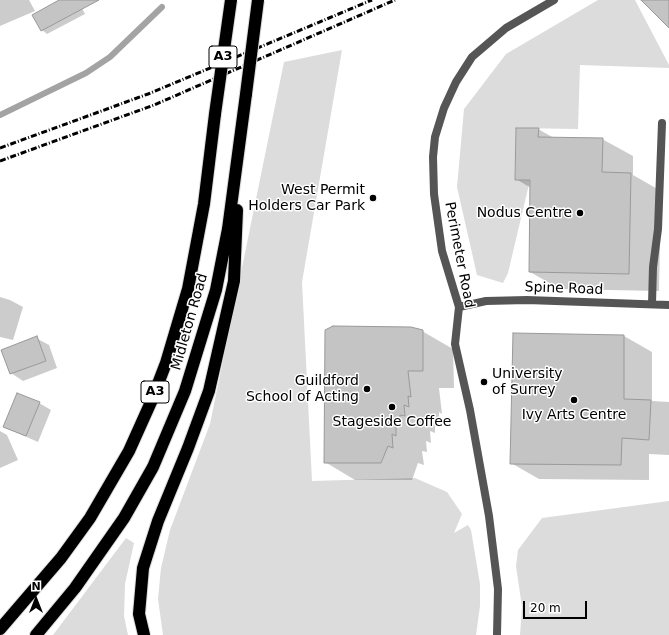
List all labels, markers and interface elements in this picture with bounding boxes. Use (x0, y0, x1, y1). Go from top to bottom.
road number: A3 (209, 46, 237, 68)
place label: West Permit Holders Car Park (248, 182, 365, 214)
marker: West Permit Holders Car Park (368, 193, 378, 203)
street label: Perimeter Road (440, 200, 478, 310)
place label: Nodus Centre (477, 205, 572, 221)
marker: Nodus Centre (575, 208, 585, 218)
street label: Midleton Road (168, 272, 212, 372)
street label: Spine Road (524, 279, 604, 299)
place label: University of Surrey (492, 366, 563, 398)
place label: Guildford School of Acting (246, 373, 359, 406)
marker: University of Surrey (479, 377, 489, 387)
road number: A3 (141, 381, 169, 403)
marker: Guildford School of Acting (362, 384, 372, 394)
marker: Ivy Arts Centre (569, 395, 579, 405)
marker: Stageside Coffee (387, 402, 397, 412)
place label: Ivy Arts Centre (522, 407, 626, 423)
place label: Stageside Coffee (333, 414, 451, 430)
north arrow (16, 579, 56, 619)
text: N (31, 580, 41, 593)
scale bar (525, 593, 589, 619)
text: 20 m (530, 601, 561, 615)

